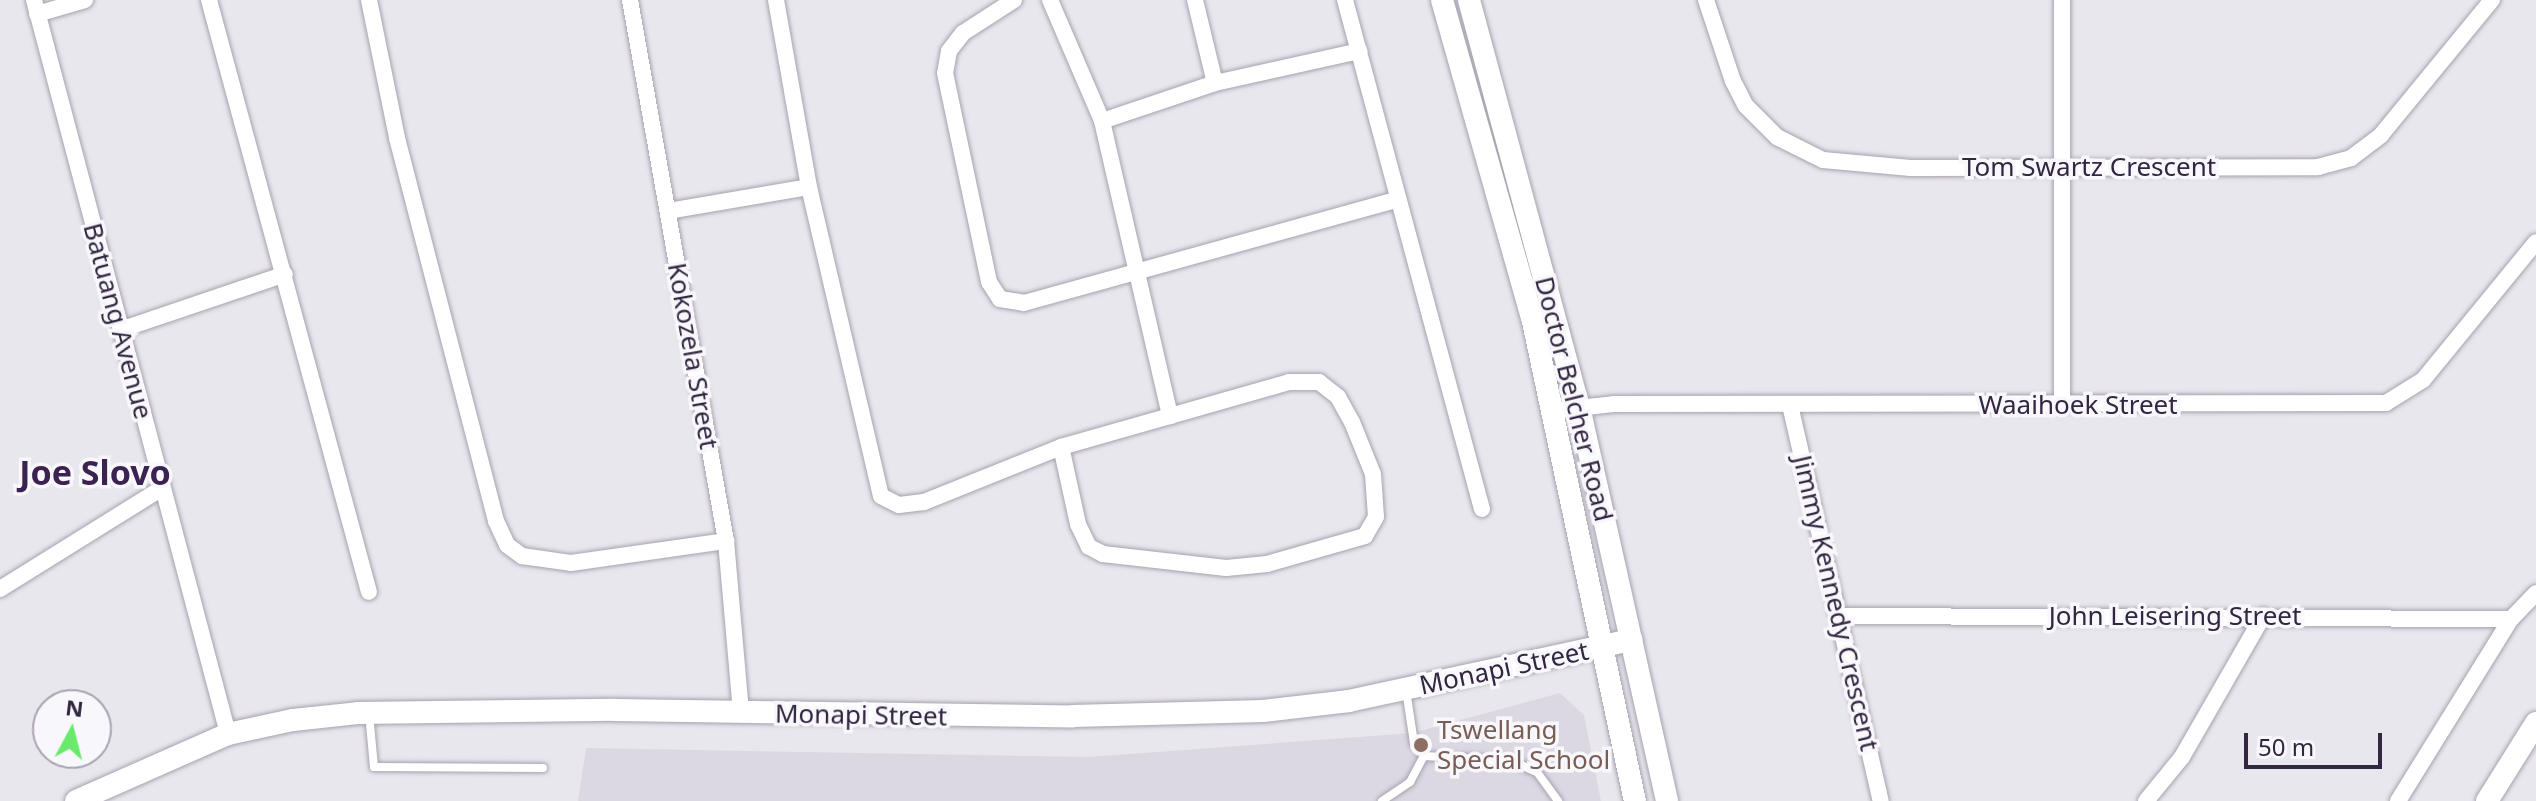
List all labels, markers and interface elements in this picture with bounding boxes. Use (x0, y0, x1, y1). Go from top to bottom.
street label: Tom Swartz Crescent (1962, 151, 2216, 183)
street label: Batuang Avenue (77, 220, 159, 422)
street label: Kokozela Street (661, 260, 725, 452)
street label: Doctor Belcher Road (1528, 273, 1620, 525)
street label: Waaihoek Street (1978, 389, 2178, 421)
street label: Jimmy Kennedy Crescent (1787, 452, 1885, 754)
district label: Joe Slovo (19, 453, 171, 493)
street label: John Leisering Street (2049, 600, 2301, 632)
street label: Monapi Street (1417, 635, 1591, 701)
north arrow (32, 689, 112, 769)
text: N (64, 691, 85, 723)
street label: Monapi Street (775, 698, 947, 732)
place label: Tswellang Special School (1437, 714, 1610, 776)
scale bar (2248, 717, 2386, 767)
text: 50 m (2258, 730, 2314, 763)
marker: Tswellang Special School (1412, 736, 1430, 754)

